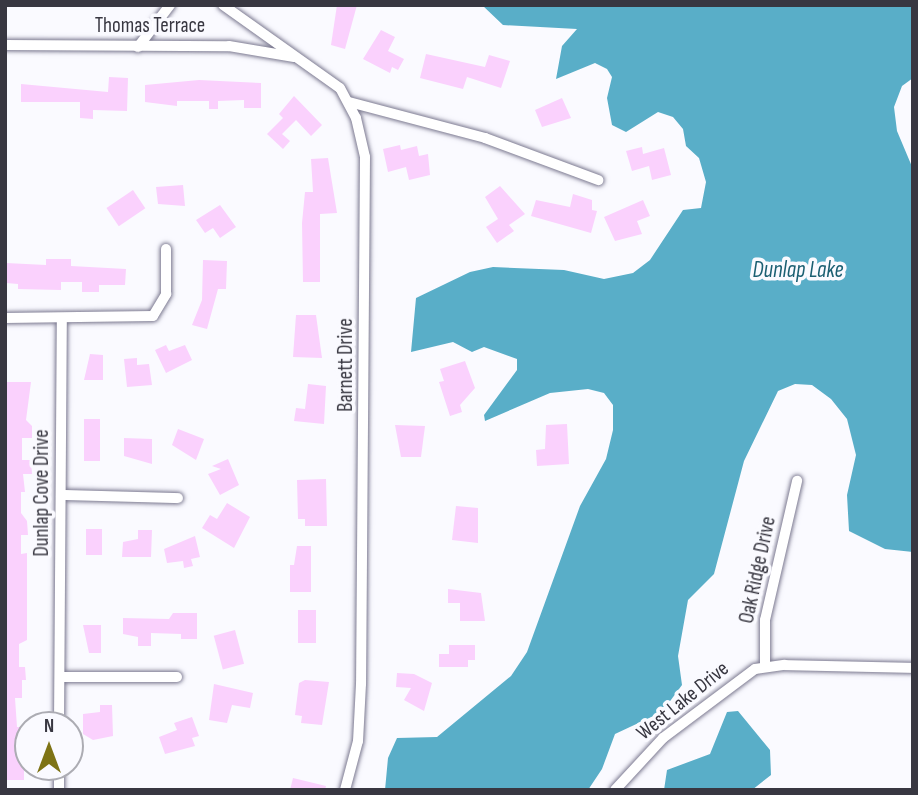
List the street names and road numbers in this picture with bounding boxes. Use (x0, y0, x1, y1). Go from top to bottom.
street label: Thomas Terrace (95, 13, 205, 39)
street label: Barnett Drive (333, 318, 359, 412)
street label: Dunlap Cove Drive (29, 429, 55, 557)
street label: Oak Ridge Drive (734, 514, 782, 626)
street label: West Lake Drive (632, 656, 734, 746)

